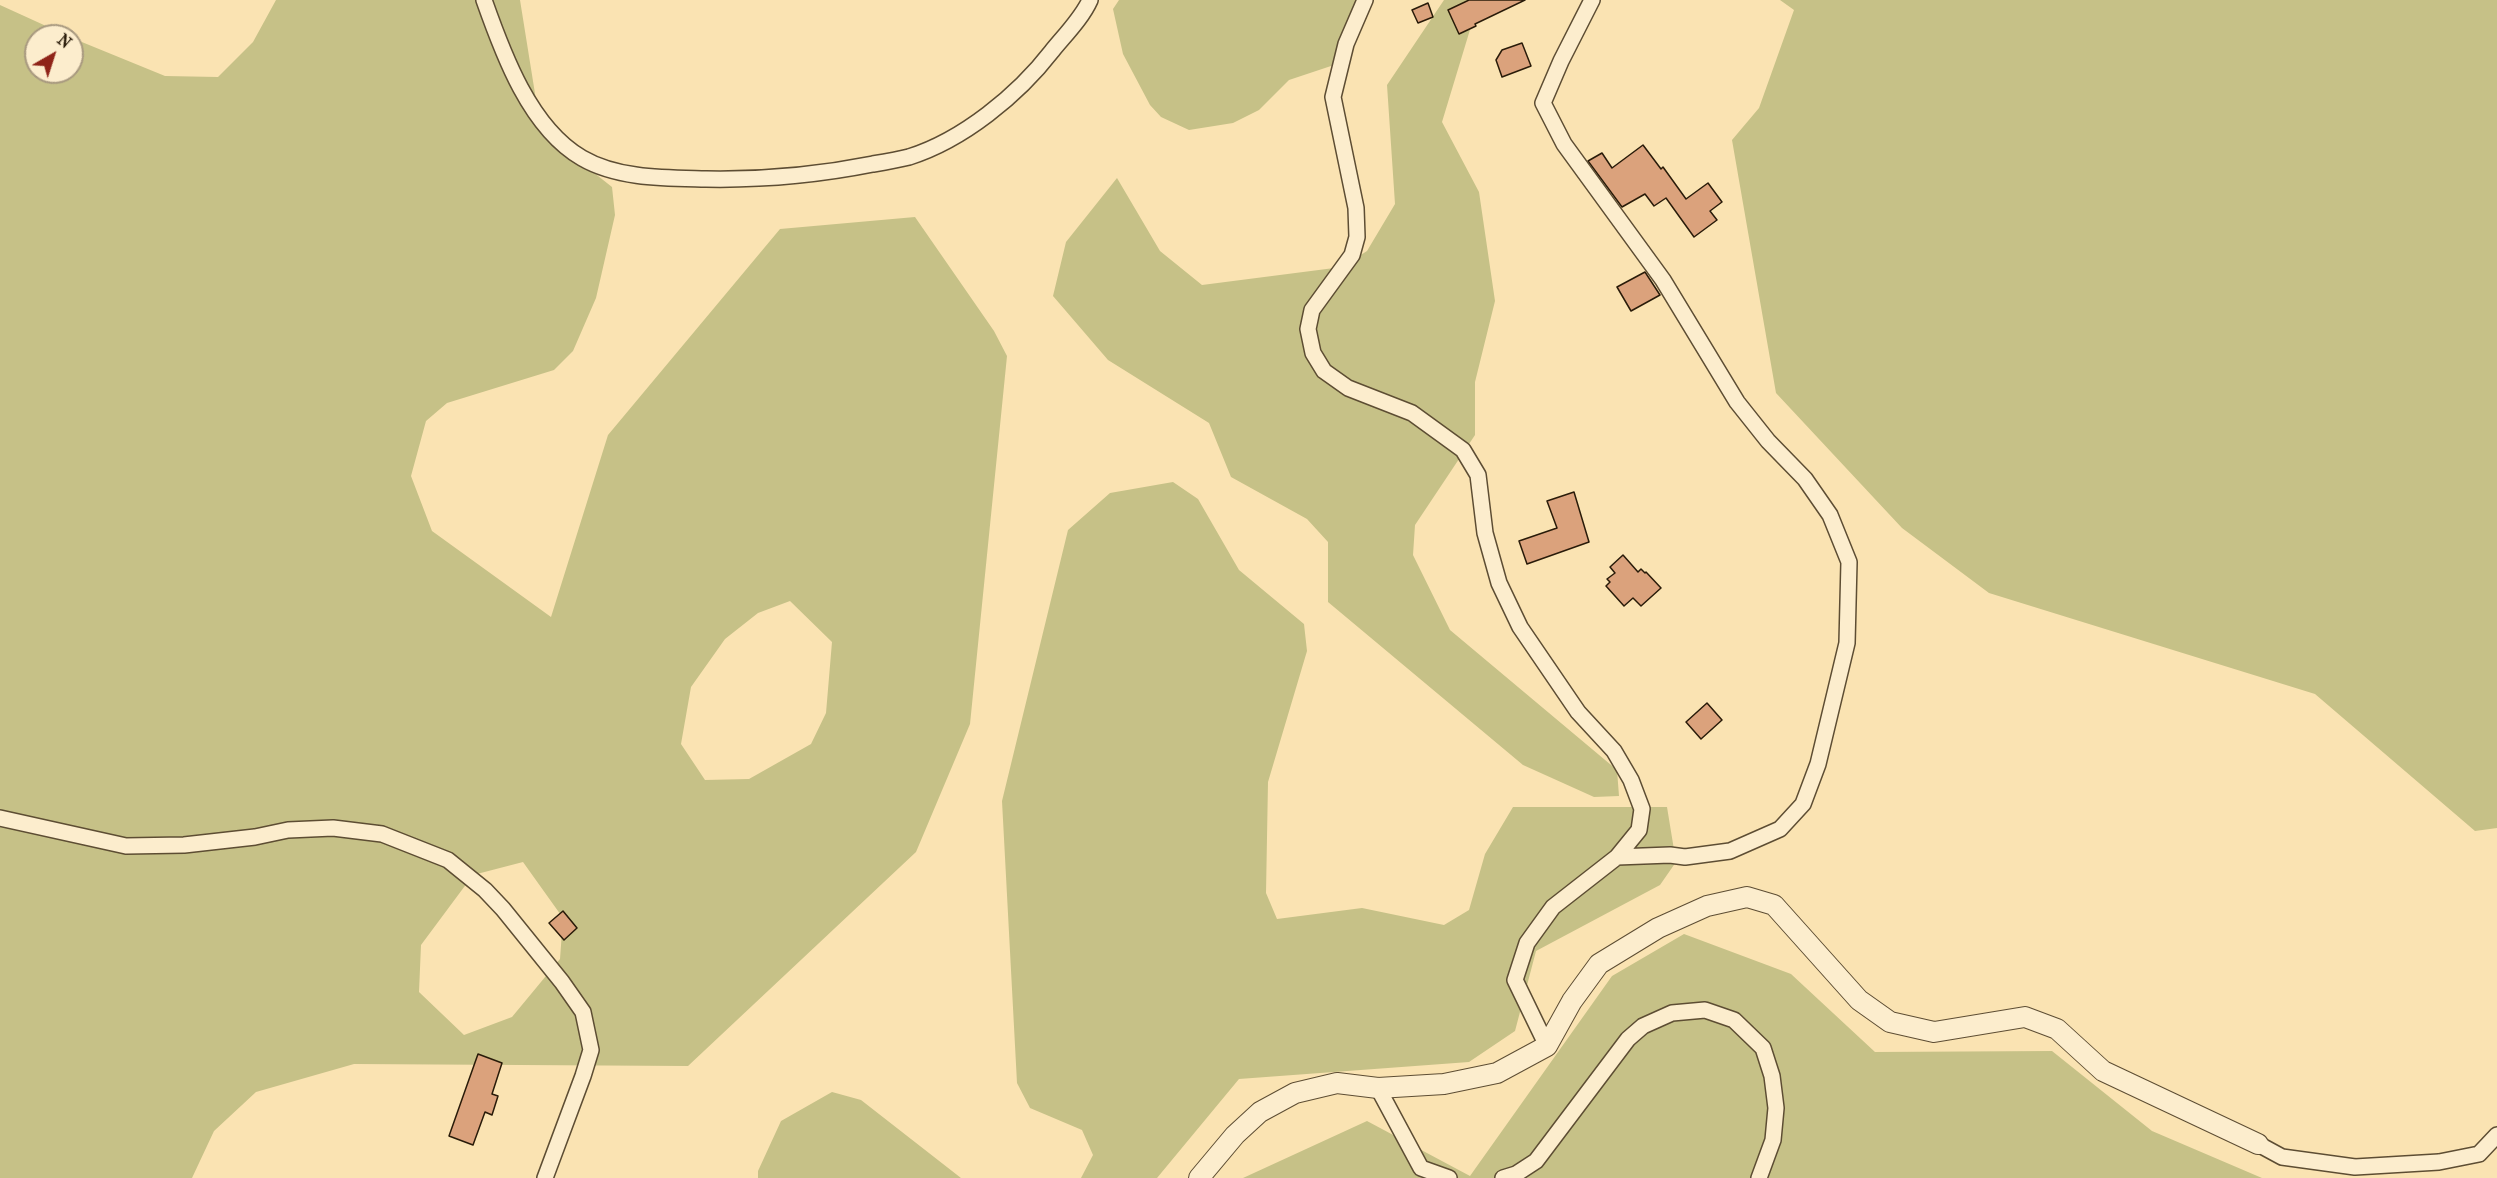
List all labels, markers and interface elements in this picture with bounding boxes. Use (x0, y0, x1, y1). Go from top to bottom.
north arrow (24, 24, 84, 84)
text: N (54, 30, 75, 52)

